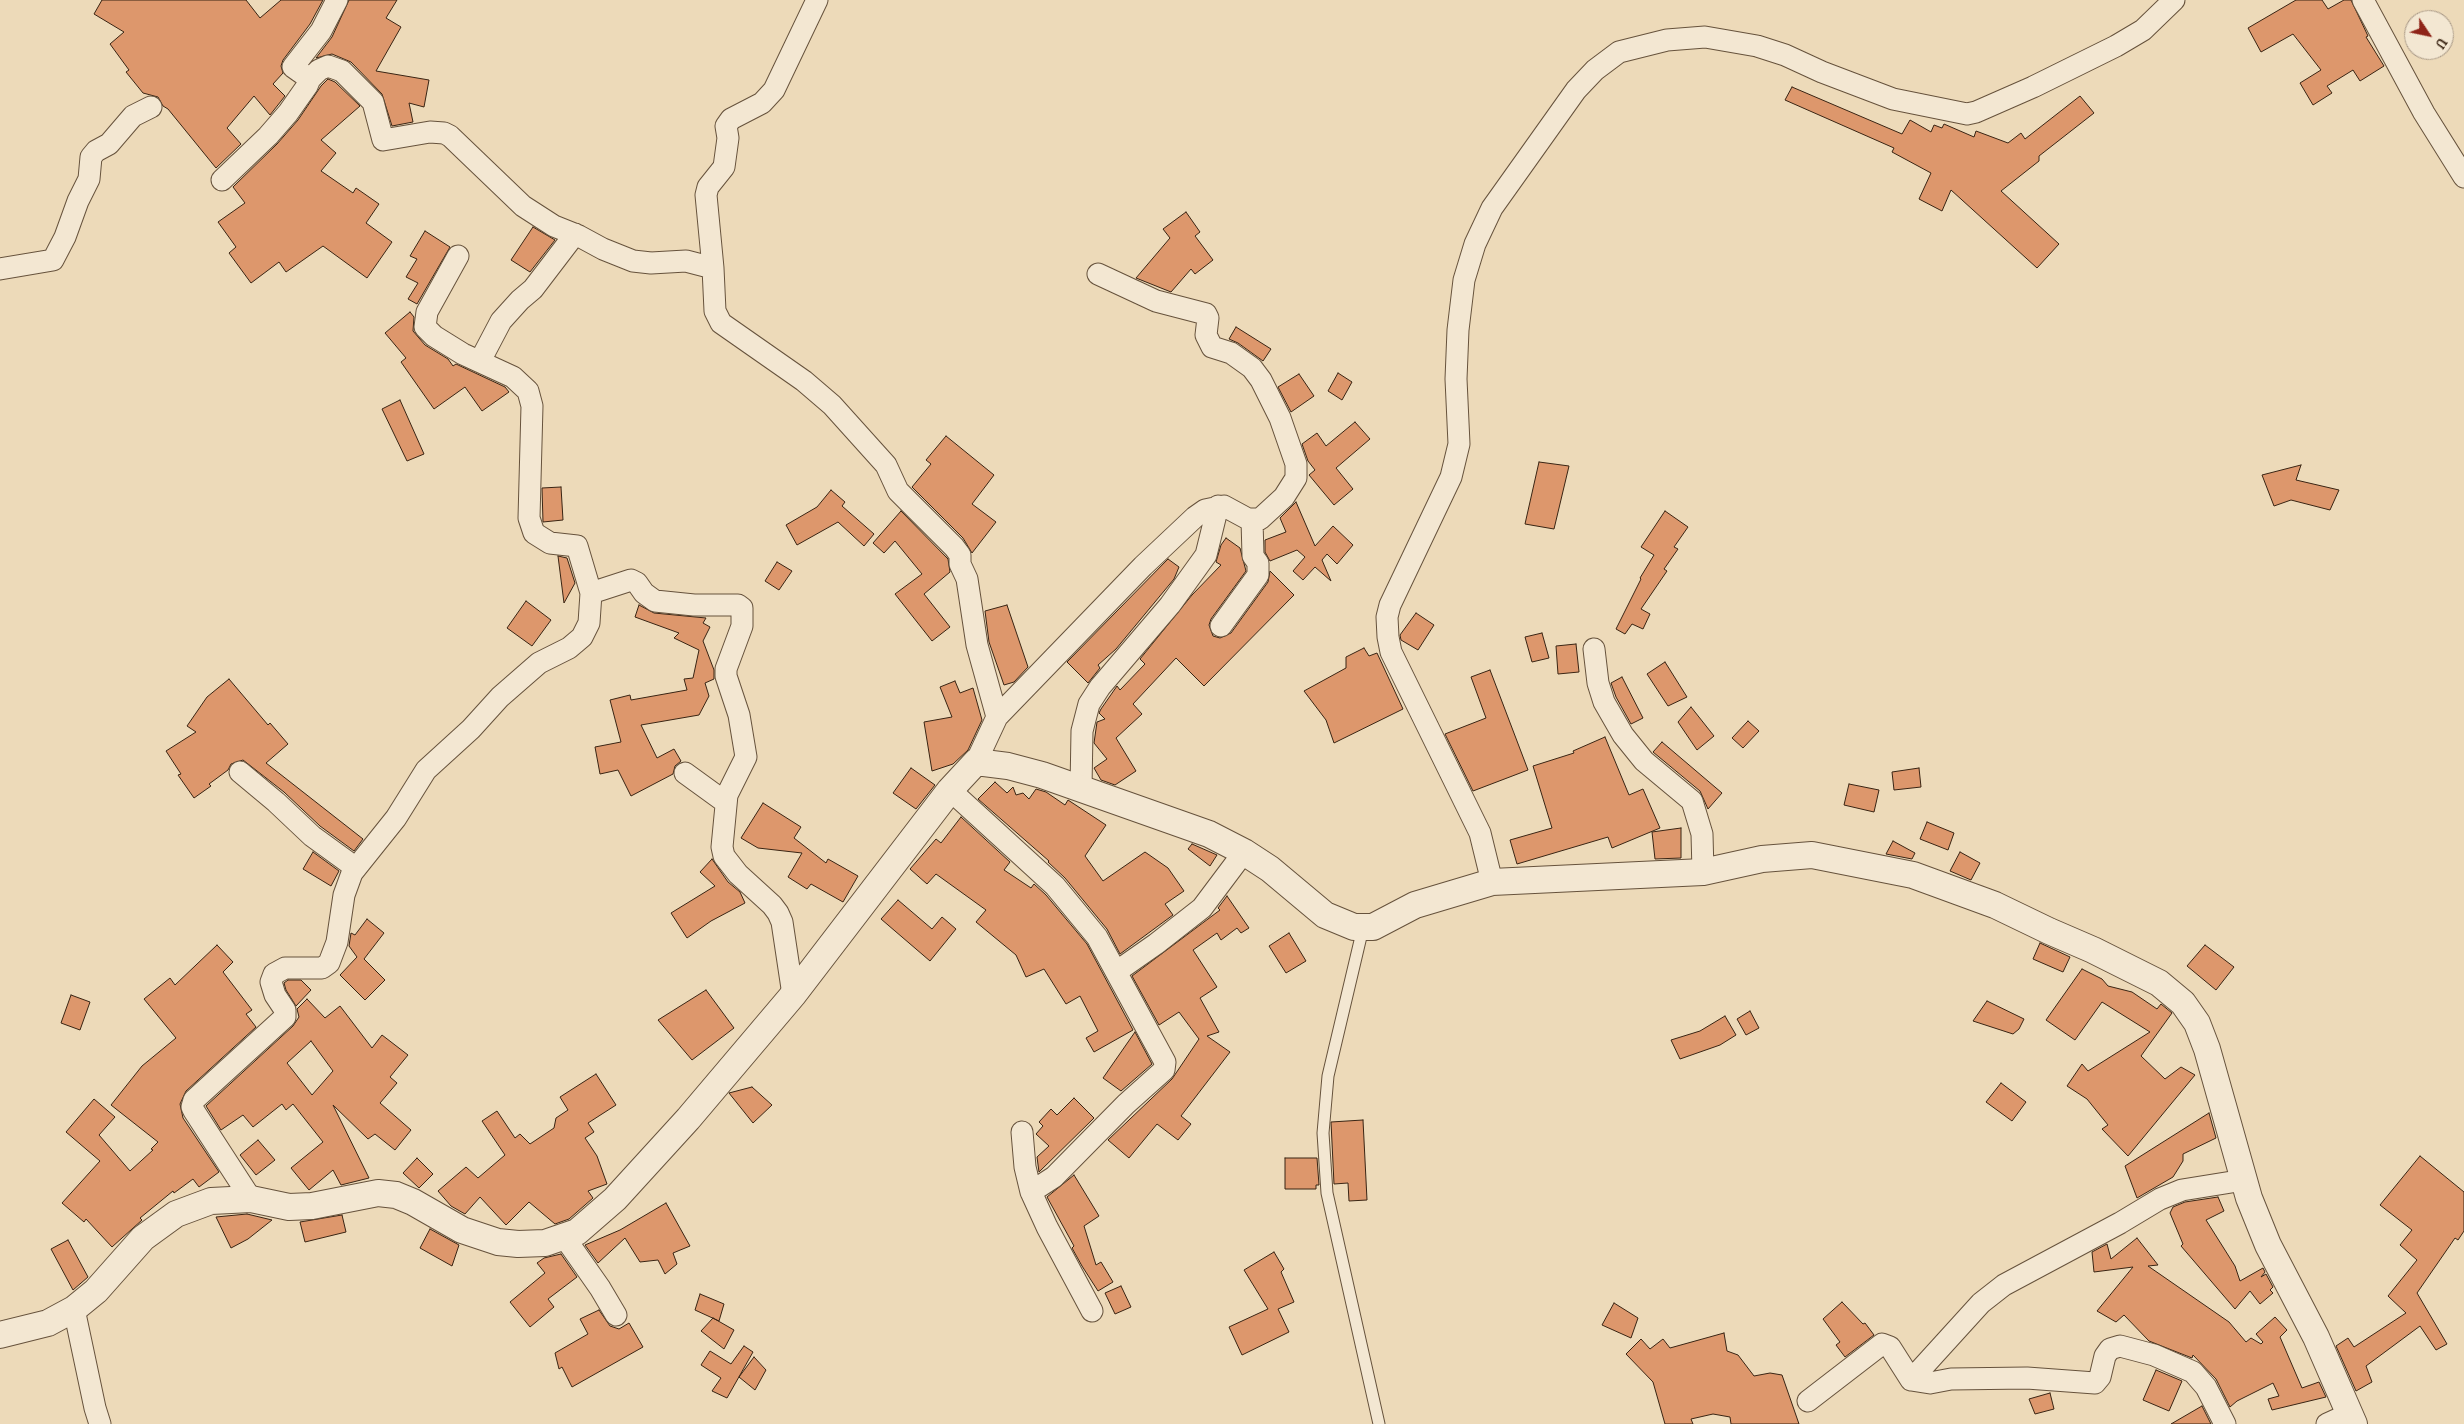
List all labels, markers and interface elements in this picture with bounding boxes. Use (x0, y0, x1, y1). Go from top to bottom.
north arrow (2404, 10, 2454, 60)
text: U (2431, 34, 2451, 52)

